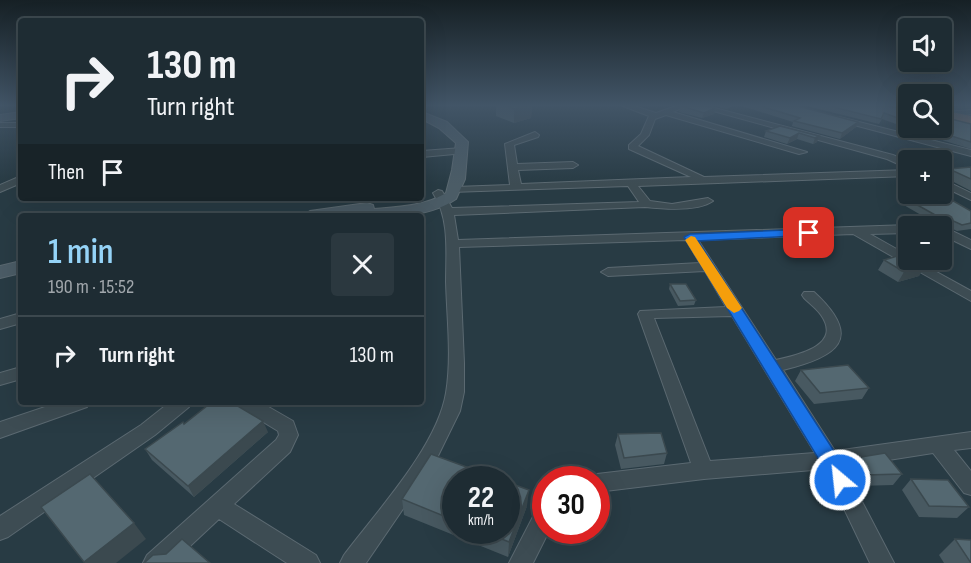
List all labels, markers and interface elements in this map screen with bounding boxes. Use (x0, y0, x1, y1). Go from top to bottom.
map controls (898, 18, 952, 270)
button: sound (898, 18, 952, 72)
text: 130 m (147, 40, 237, 91)
icon: right (48, 42, 126, 120)
button: search (898, 84, 952, 138)
text: Turn right (147, 91, 234, 123)
button: + (898, 150, 952, 204)
icon: arrive (96, 156, 129, 189)
text: Then (48, 159, 84, 186)
pin (783, 207, 834, 258)
icon: arrive (792, 216, 825, 249)
button: − (898, 216, 952, 270)
text: 1 min (48, 231, 113, 274)
button: close (331, 233, 394, 296)
text: 190 m · 15:52 (48, 275, 134, 299)
icon: right (48, 339, 81, 372)
text: Turn right (99, 342, 175, 369)
text: 130 m (350, 342, 394, 369)
position arrow (808, 448, 872, 512)
speed limit sign: 30 (532, 466, 610, 544)
text: 22 (468, 480, 494, 516)
text: km/h (468, 511, 494, 530)

